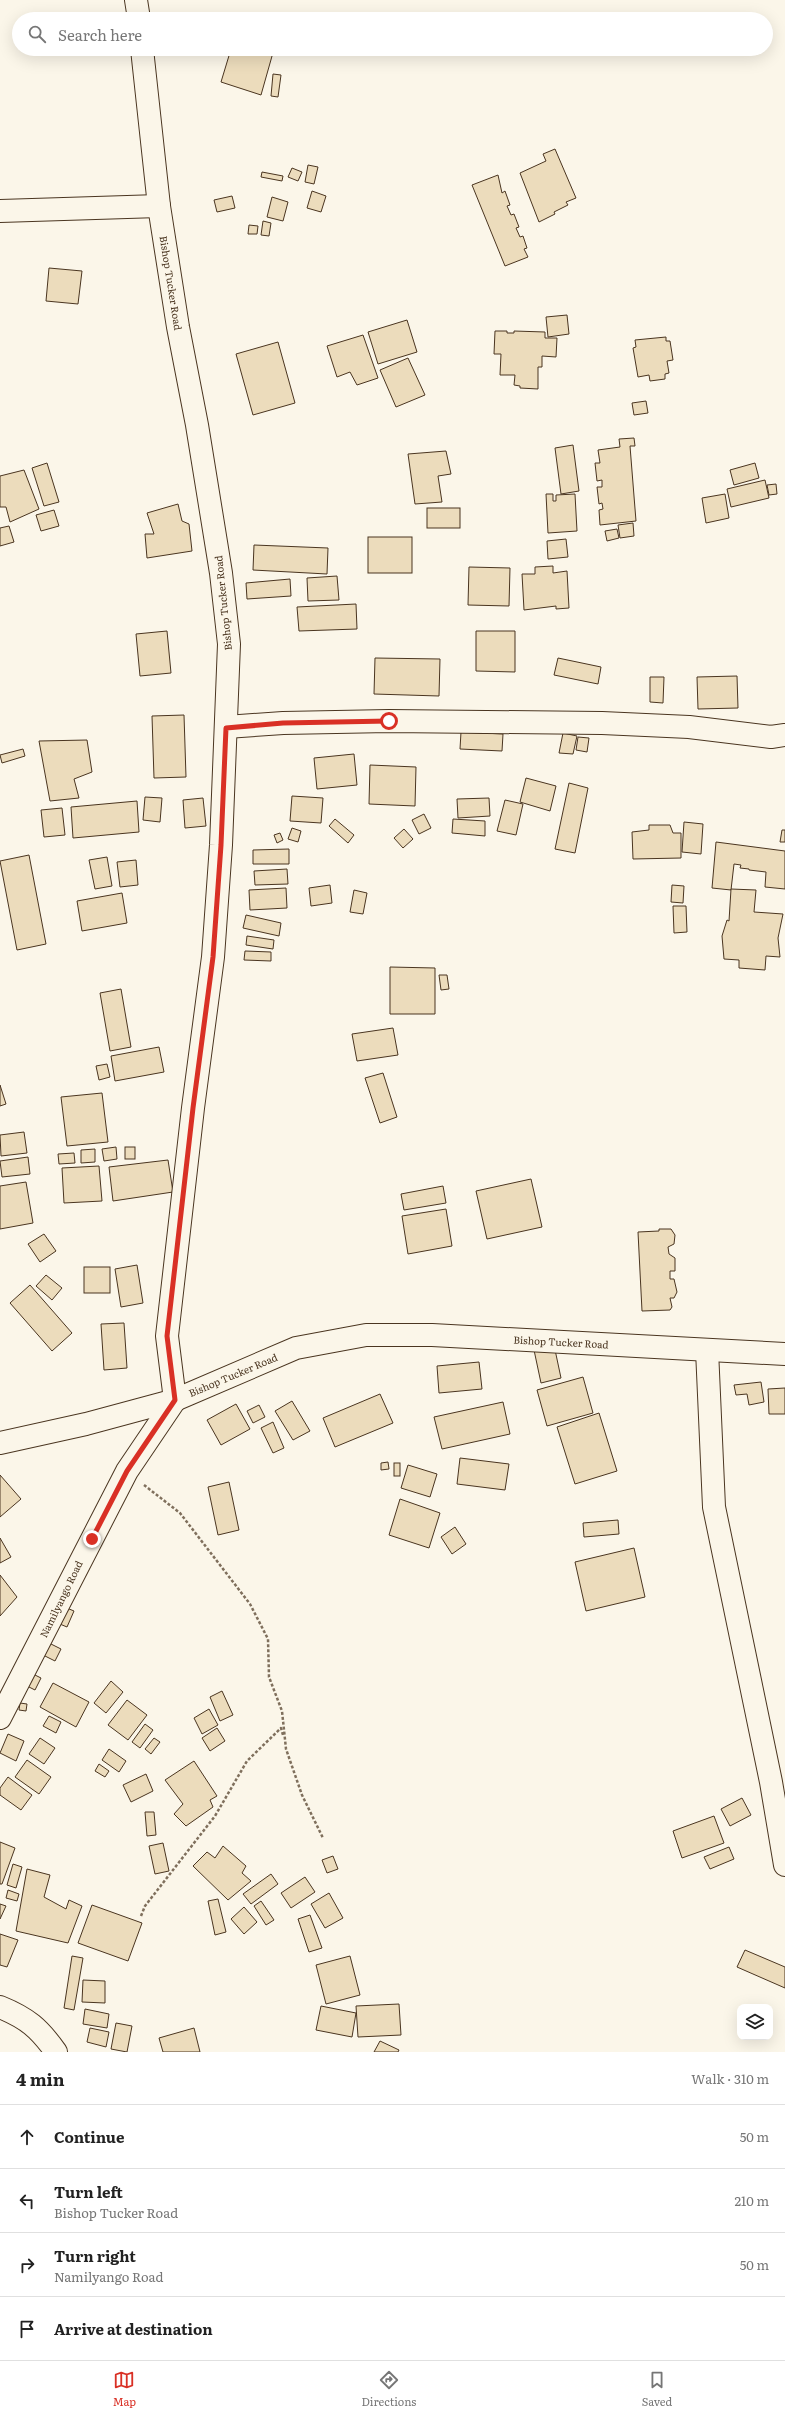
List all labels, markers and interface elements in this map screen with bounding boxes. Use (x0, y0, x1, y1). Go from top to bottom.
search box (12, 12, 773, 56)
icon: search (26, 23, 48, 45)
text: Search here (58, 23, 142, 46)
street label: Bishop Tucker Road (157, 235, 186, 331)
street label: Bishop Tucker Road (210, 555, 235, 651)
route start (380, 712, 398, 730)
street label: Bishop Tucker Road (513, 1332, 609, 1351)
street label: Bishop Tucker Road (186, 1349, 280, 1400)
route end (83, 1530, 101, 1548)
street label: Namilyango Road (35, 1558, 86, 1640)
map controls (737, 2004, 773, 2040)
button: layers (737, 2004, 773, 2040)
text: 4 min (16, 2066, 65, 2091)
text: Walk · 310 m (691, 2069, 769, 2088)
text: Continue (54, 2125, 124, 2148)
icon: ahead (16, 2126, 38, 2148)
text: 50 m (740, 2127, 769, 2146)
text: Turn left (54, 2180, 123, 2203)
icon: left (16, 2190, 38, 2212)
text: 210 m (734, 2191, 769, 2210)
text: Bishop Tucker Road (54, 2203, 178, 2222)
text: Turn right (54, 2244, 136, 2267)
icon: right (16, 2254, 38, 2276)
text: 50 m (740, 2255, 769, 2274)
text: Namilyango Road (54, 2267, 163, 2286)
text: Arrive at destination (54, 2317, 213, 2340)
icon: arrive (16, 2318, 38, 2340)
tab: Map (113, 2369, 136, 2409)
tab: Directions (361, 2369, 416, 2409)
tab: Saved (642, 2369, 672, 2409)

